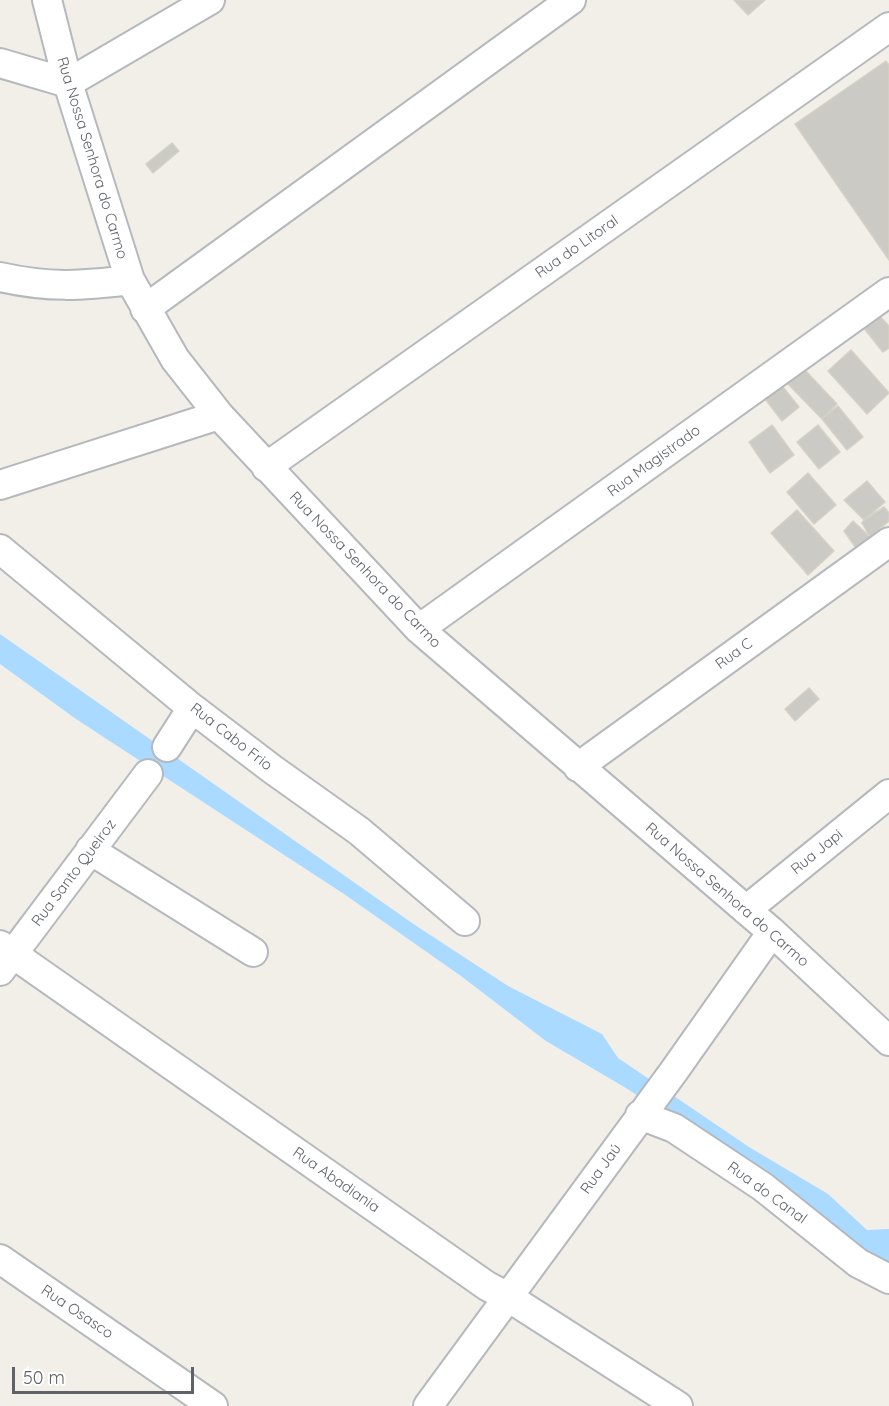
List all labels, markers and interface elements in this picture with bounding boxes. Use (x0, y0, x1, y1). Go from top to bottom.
street label: Rua Nossa Senhora do Carmo (53, 55, 131, 261)
street label: Rua do Litoral (532, 212, 622, 282)
street label: Rua Magistrado (604, 421, 704, 501)
street label: Rua Nossa Senhora do Carmo (285, 488, 445, 652)
street label: Rua C (712, 635, 756, 673)
street label: Rua Cabo Frio (186, 699, 276, 775)
street label: Rua Santo Queiroz (28, 816, 120, 930)
street label: Rua Nossa Senhora do Carmo (642, 819, 812, 971)
street label: Rua Japi (787, 826, 847, 878)
street label: Rua Jaú (577, 1140, 625, 1198)
street label: Rua Abadiania (289, 1143, 383, 1217)
street label: Rua do Canal (724, 1158, 810, 1228)
street label: Rua Osasco (37, 1281, 117, 1343)
scale bar (15, 1355, 196, 1393)
text: 50 m (23, 1366, 65, 1389)

